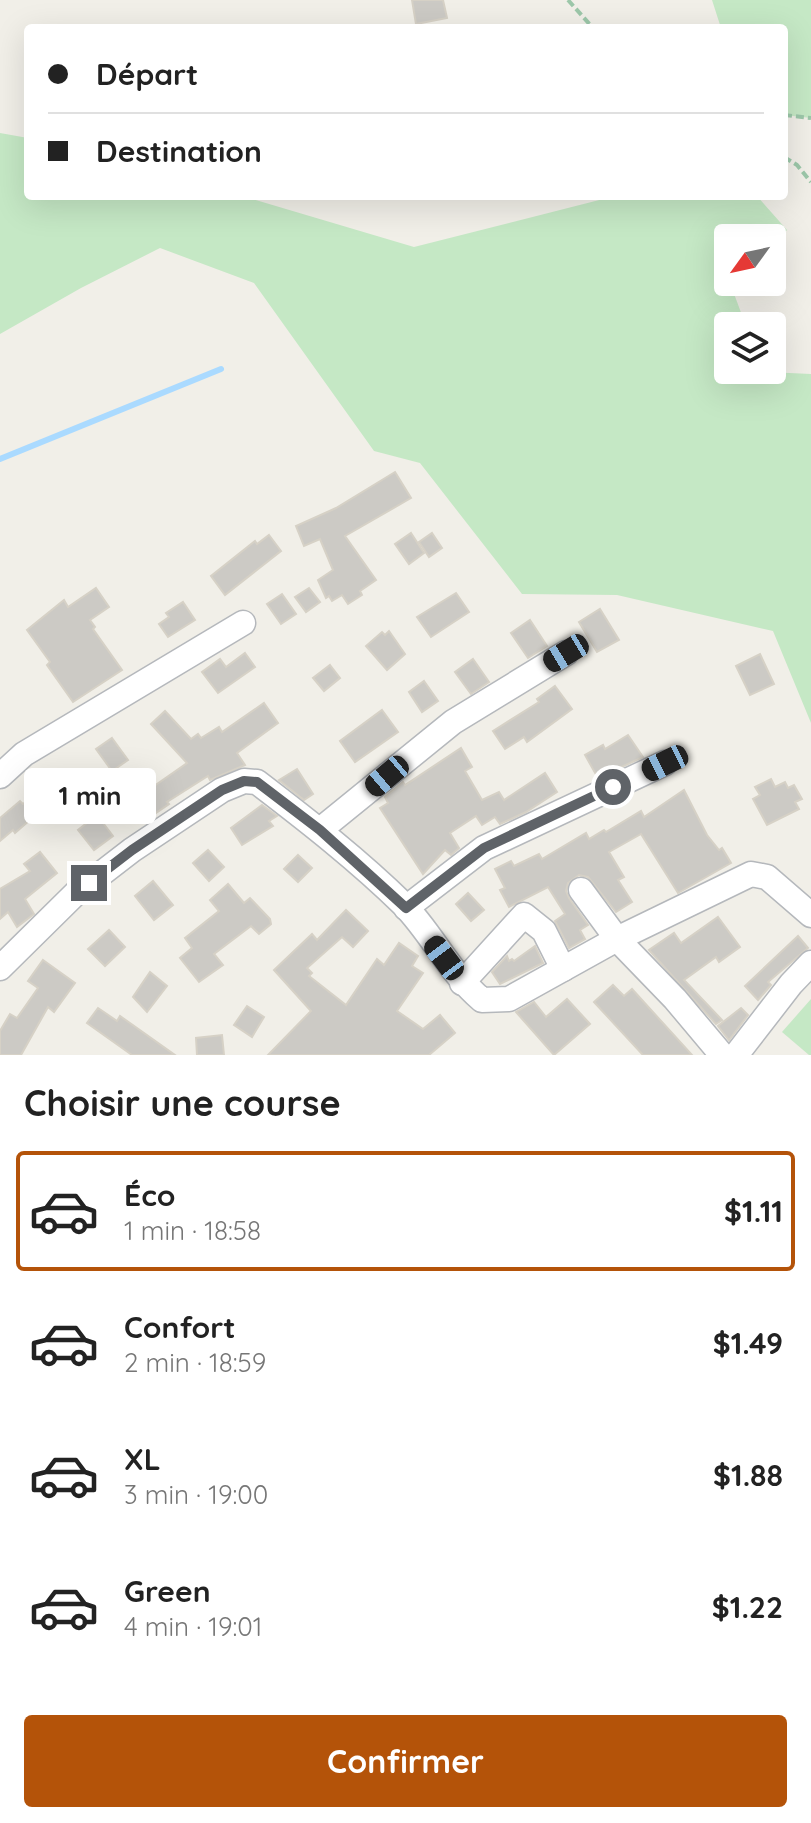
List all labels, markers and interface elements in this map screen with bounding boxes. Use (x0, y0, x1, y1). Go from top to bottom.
text: Départ (96, 55, 198, 93)
text: Destination (96, 132, 262, 170)
north arrow (714, 224, 786, 296)
map controls (714, 224, 786, 384)
button: layers (714, 312, 786, 384)
car (539, 630, 593, 676)
car (638, 742, 692, 784)
car (361, 751, 413, 801)
callout: 1 min (23, 767, 155, 823)
route start (595, 769, 631, 805)
text: 1 min (59, 779, 122, 812)
route end (71, 865, 107, 901)
car (420, 932, 468, 984)
text: Choisir une course (24, 1080, 341, 1125)
icon: car (28, 1175, 100, 1247)
text: Éco (124, 1176, 175, 1214)
text: $1.11 (724, 1192, 783, 1230)
text: 1 min · 18:58 (124, 1214, 261, 1247)
icon: car (28, 1307, 100, 1379)
text: Confort (124, 1308, 236, 1346)
text: $1.49 (713, 1324, 783, 1362)
text: 2 min · 18:59 (124, 1346, 266, 1379)
icon: car (28, 1439, 100, 1511)
text: XL (124, 1440, 161, 1478)
text: $1.88 (713, 1456, 783, 1494)
text: 3 min · 19:00 (124, 1478, 268, 1511)
icon: car (28, 1571, 100, 1643)
text: Green (124, 1572, 211, 1610)
text: $1.22 (712, 1588, 783, 1626)
text: 4 min · 19:01 (124, 1610, 262, 1643)
button: Confirmer (24, 1715, 787, 1807)

